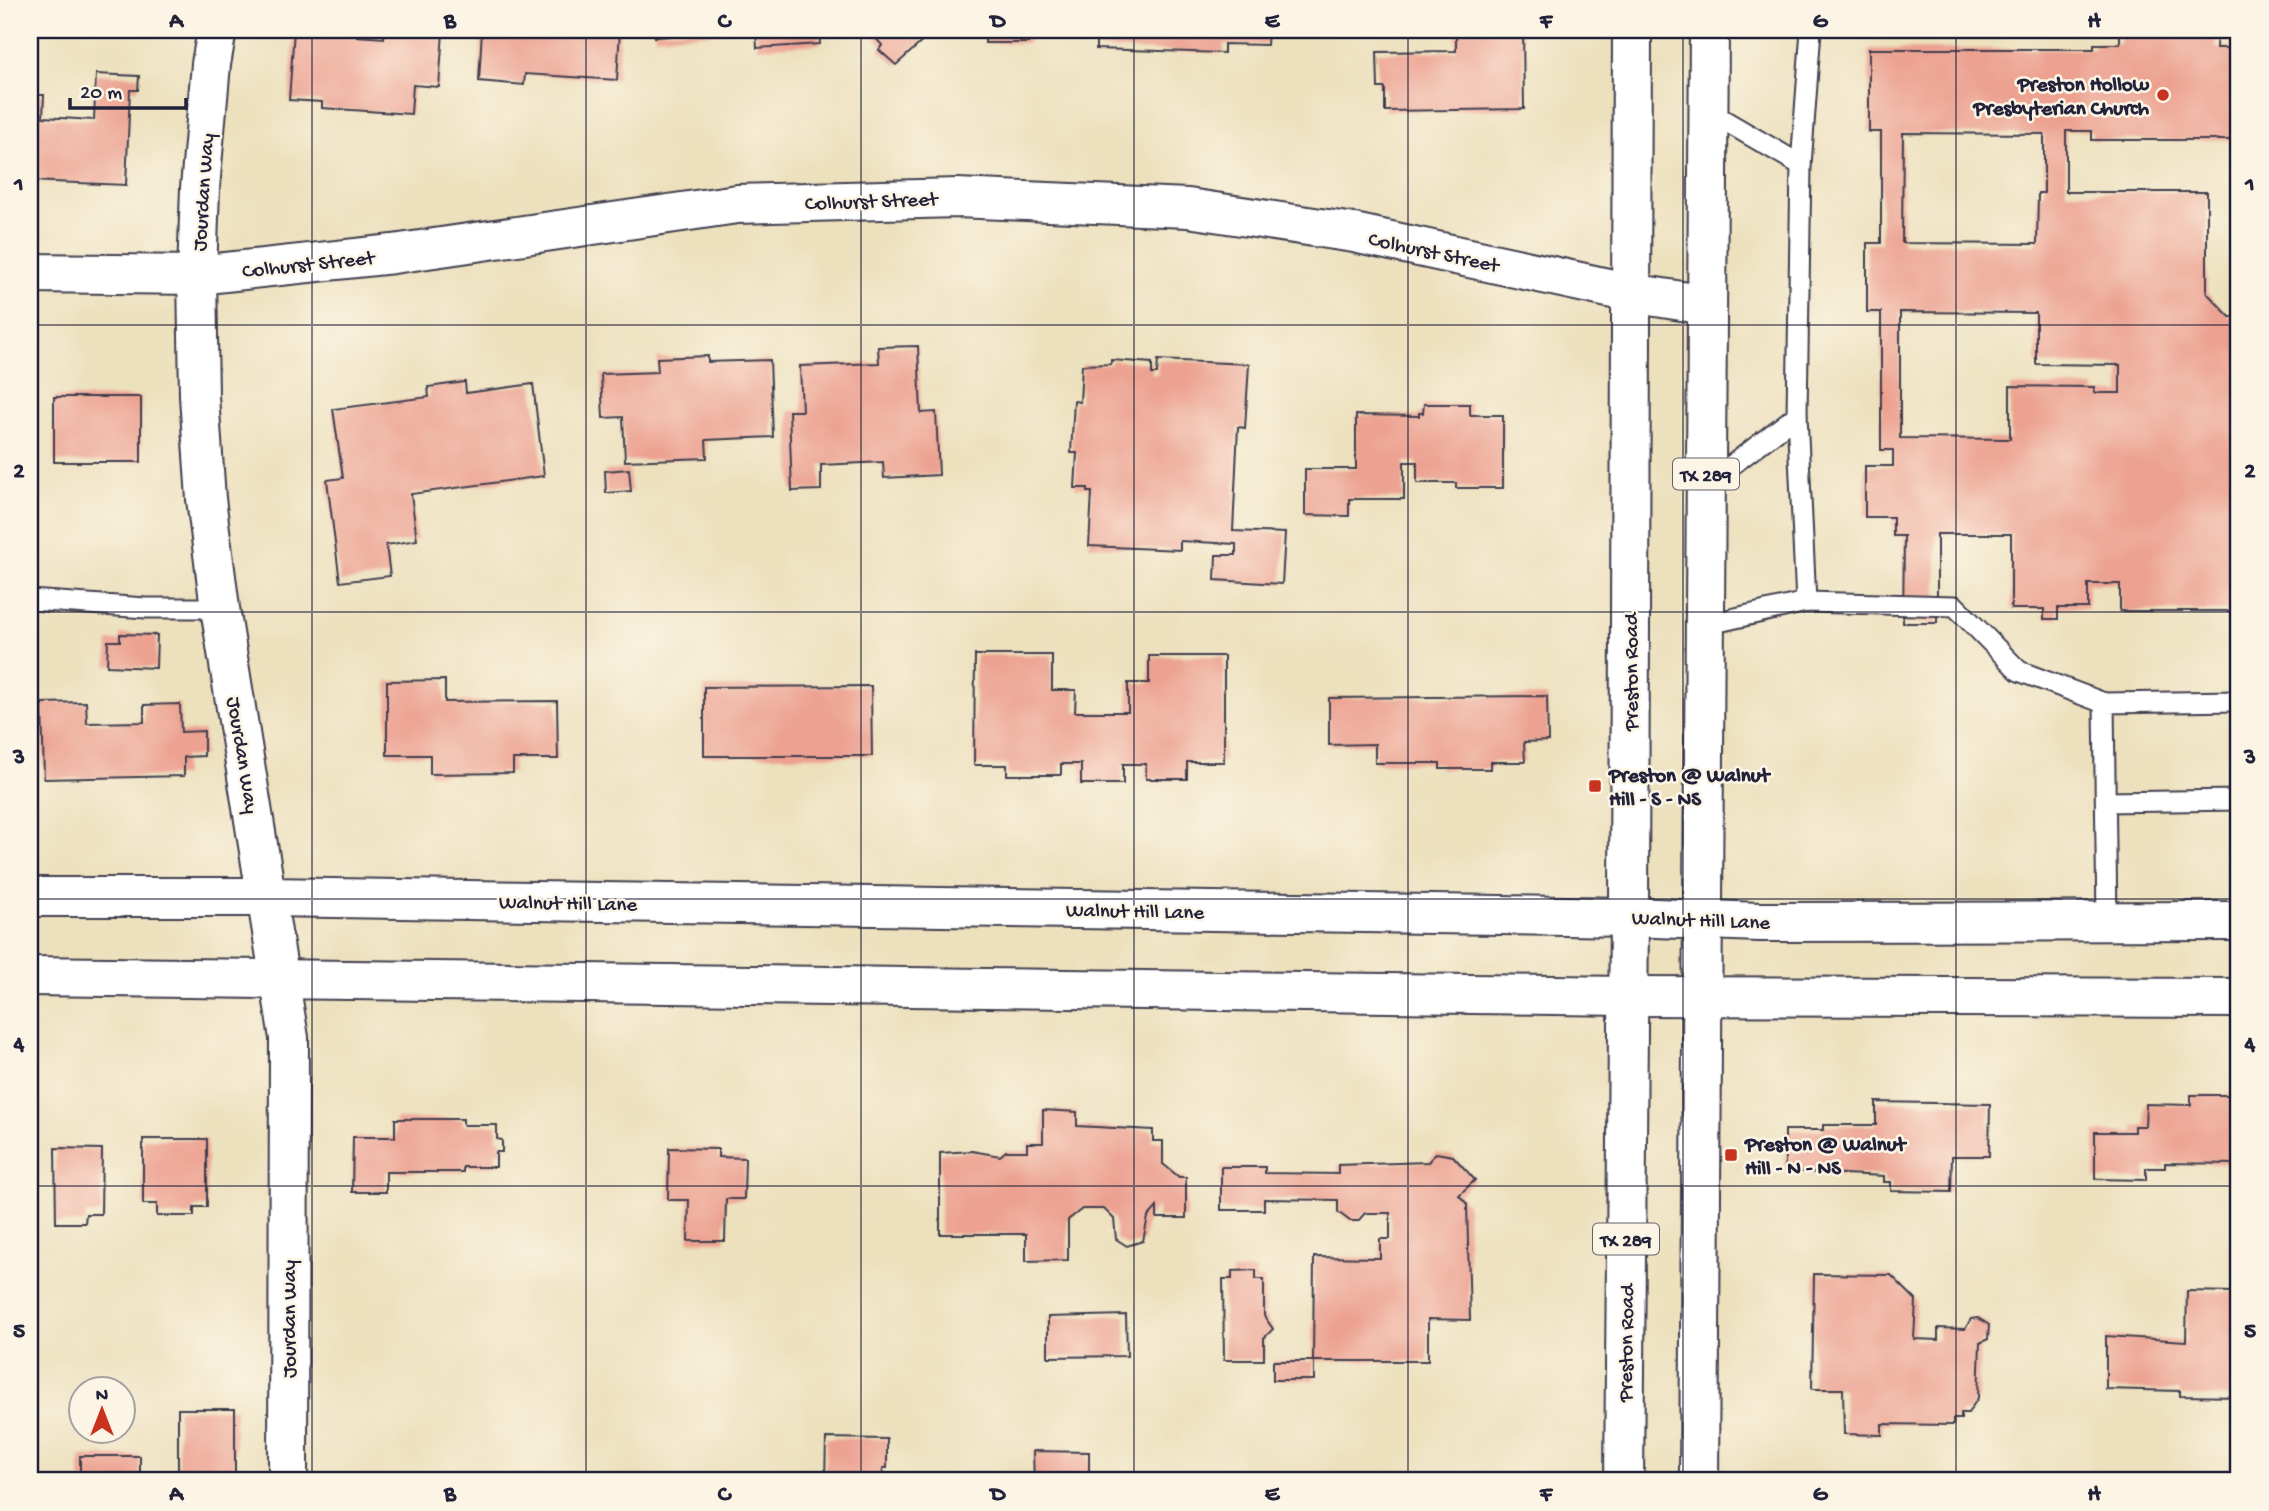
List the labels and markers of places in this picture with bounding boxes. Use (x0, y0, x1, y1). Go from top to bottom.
place label: Preston Hollow Presbyterian Church (1973, 74, 2150, 123)
marker: Preston Hollow Presbyterian Church (2155, 87, 2171, 103)
place label: Preston @ Walnut Hill - S - NS (1608, 765, 1772, 814)
marker: Preston @ Walnut Hill - S - NS (1587, 778, 1603, 794)
place label: Preston @ Walnut Hill - N - NS (1744, 1134, 1908, 1183)
marker: Preston @ Walnut Hill - N - NS (1723, 1147, 1739, 1163)

